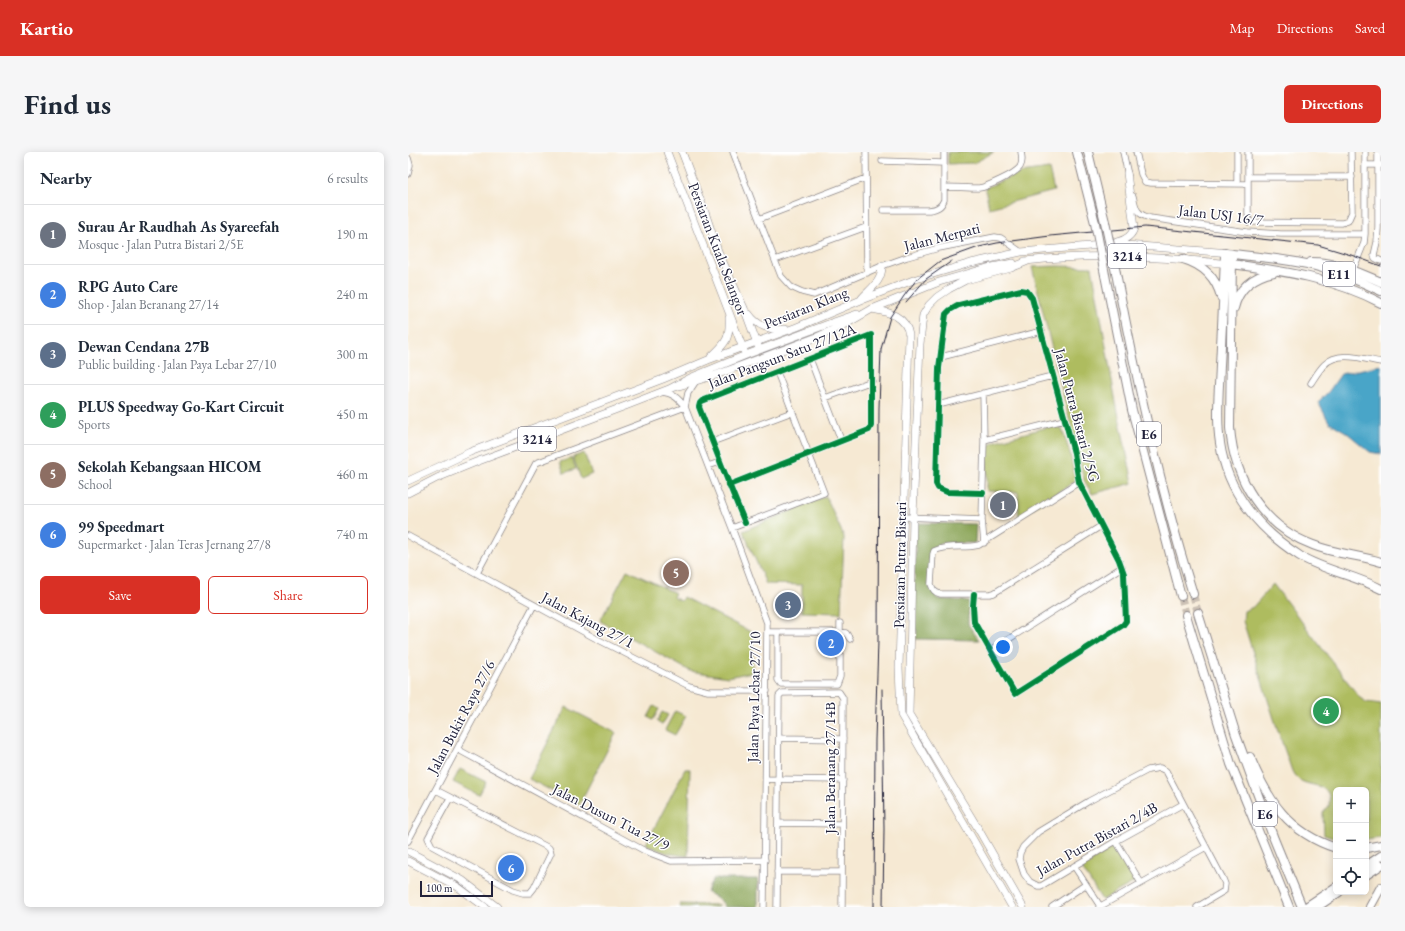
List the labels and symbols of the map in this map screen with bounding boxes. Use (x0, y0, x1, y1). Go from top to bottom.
street label: Persiaran Kuala Selangor (684, 180, 753, 318)
street label: Jalan USJ 16/7 (1176, 200, 1265, 229)
street label: Jalan Merpati (900, 218, 982, 256)
road number: 3214 (1108, 244, 1146, 268)
road number: E11 (1323, 262, 1355, 286)
street label: Persiaran Klang (761, 282, 851, 333)
street label: Jalan Pangsun Satu 27/12A (703, 318, 859, 393)
street label: Jalan Putra Bistari 2/5G (1050, 344, 1104, 484)
road number: E6 (1137, 422, 1161, 446)
road number: 3214 (518, 427, 556, 451)
pin: 1 (990, 490, 1016, 520)
street label: Persiaran Putra Bistari (889, 501, 910, 628)
pin: 5 (663, 558, 689, 588)
street label: Jalan Kajang 27/1 (537, 586, 638, 652)
pin: 3 (775, 590, 801, 620)
pin: 2 (818, 628, 844, 658)
street label: Jalan Paya Lebar 27/10 (743, 631, 764, 765)
your location (993, 637, 1013, 657)
street label: Jalan Bukit Raya 27/6 (422, 657, 499, 779)
pin: 4 (1313, 696, 1339, 726)
street label: Jalan Beranang 27/14B (820, 702, 839, 836)
street label: Jalan Dusun Tua 27/9 (548, 778, 673, 854)
street label: Jalan Putra Bistari 2/4B (1031, 797, 1161, 881)
road number: E6 (1253, 802, 1277, 826)
pin: 6 (498, 853, 524, 883)
scale bar (420, 879, 493, 898)

